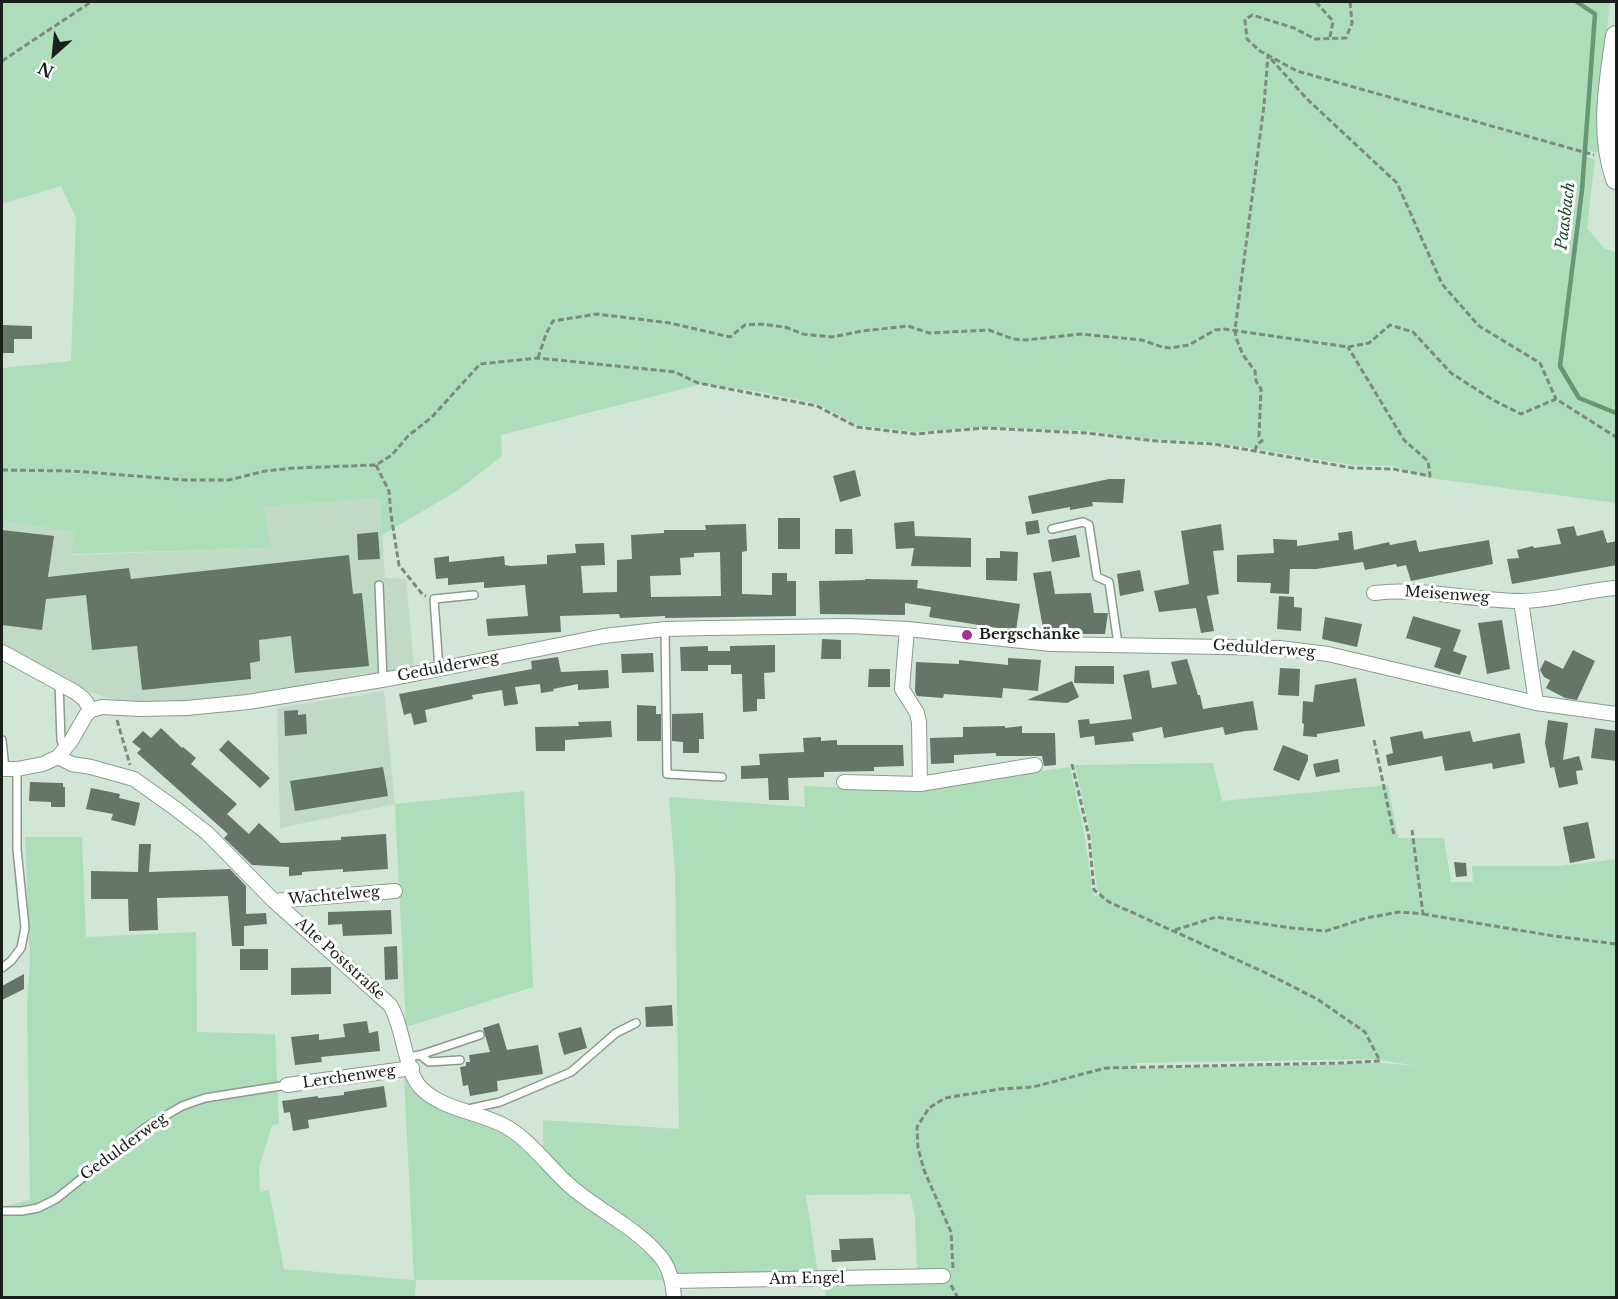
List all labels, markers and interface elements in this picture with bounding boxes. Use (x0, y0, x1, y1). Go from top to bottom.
north arrow (24, 24, 84, 84)
text: N (35, 58, 57, 82)
water label: Paasbach (1552, 181, 1580, 251)
street label: Meisenweg (1404, 583, 1490, 607)
place label: Bergschänke (979, 626, 1080, 644)
marker: Bergschänke (960, 628, 974, 642)
street label: Gedulderweg (1212, 636, 1316, 662)
street label: Gedulderweg (396, 648, 500, 686)
street label: Wachtelweg (287, 883, 381, 909)
street label: Alte Poststraße (292, 914, 388, 1004)
street label: Lerchenweg (301, 1062, 397, 1092)
street label: Gedulderweg (77, 1110, 171, 1184)
street label: Am Engel (769, 1269, 845, 1289)

